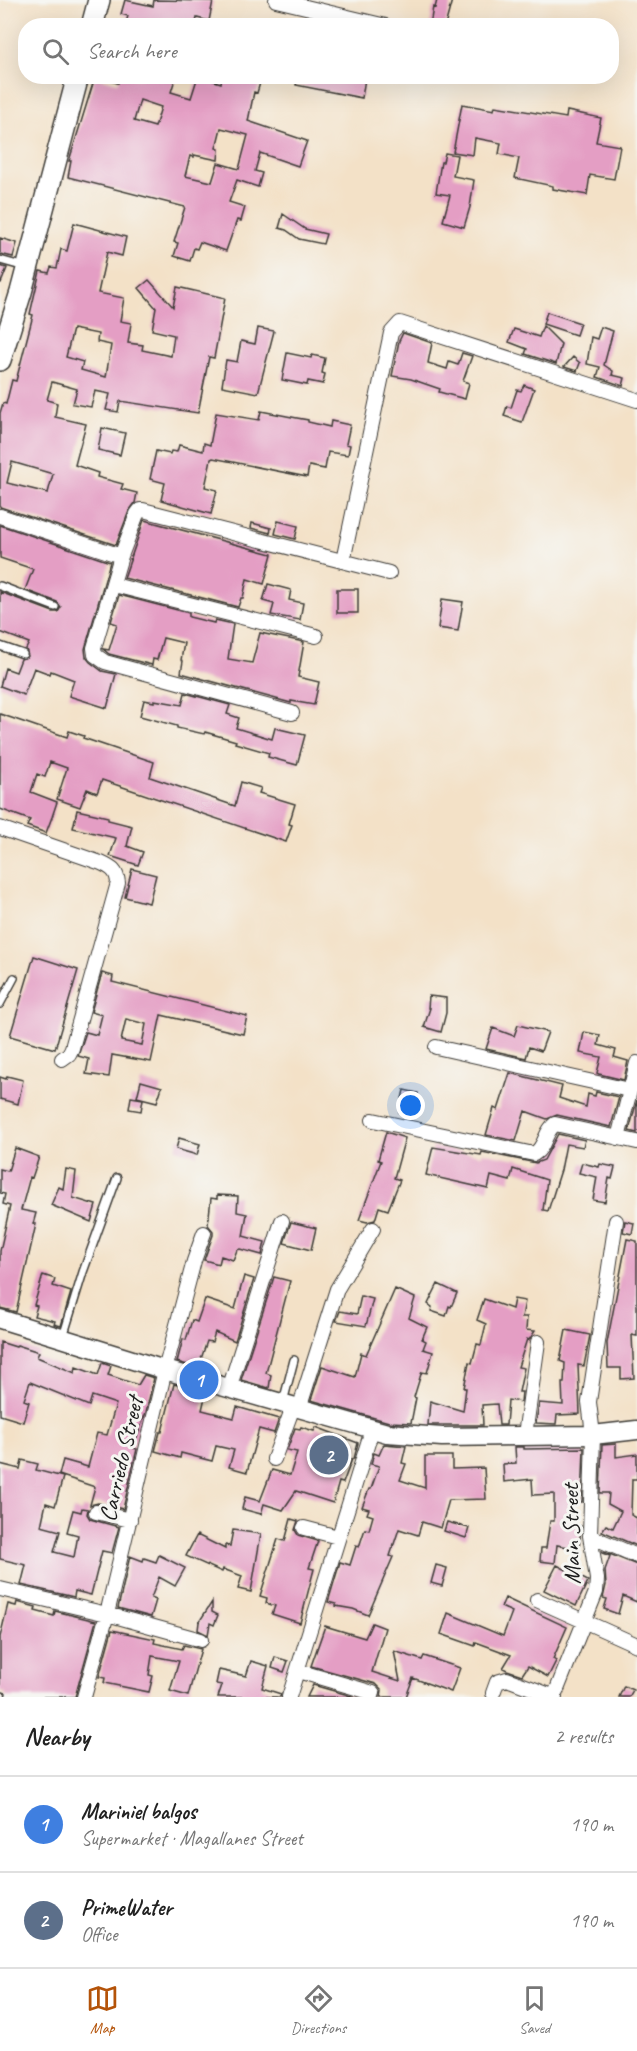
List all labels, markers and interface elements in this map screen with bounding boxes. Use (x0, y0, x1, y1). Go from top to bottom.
search box (18, 18, 619, 84)
icon: search (39, 35, 72, 68)
text: Search here (87, 37, 177, 65)
your location (396, 1091, 425, 1120)
pin: 1 (180, 1358, 218, 1402)
street label: Carriedo Street (92, 1391, 151, 1524)
pin: 2 (310, 1432, 348, 1478)
street label: Main Street (555, 1481, 587, 1585)
text: Nearby (24, 1720, 89, 1753)
text: 2 results (554, 1724, 613, 1749)
text: Mariniel balgos (81, 1798, 196, 1826)
text: 1 (39, 1812, 48, 1837)
text: 190 m (570, 1812, 613, 1837)
text: Supermarket · Magallanes Street (81, 1826, 303, 1851)
text: PrimeWater (81, 1894, 172, 1922)
text: 2 (39, 1908, 48, 1933)
text: 190 m (570, 1908, 613, 1933)
text: Office (81, 1922, 118, 1947)
tab: Map (86, 1982, 119, 2038)
tab: Directions (291, 1982, 346, 2038)
tab: Saved (518, 1982, 551, 2038)

